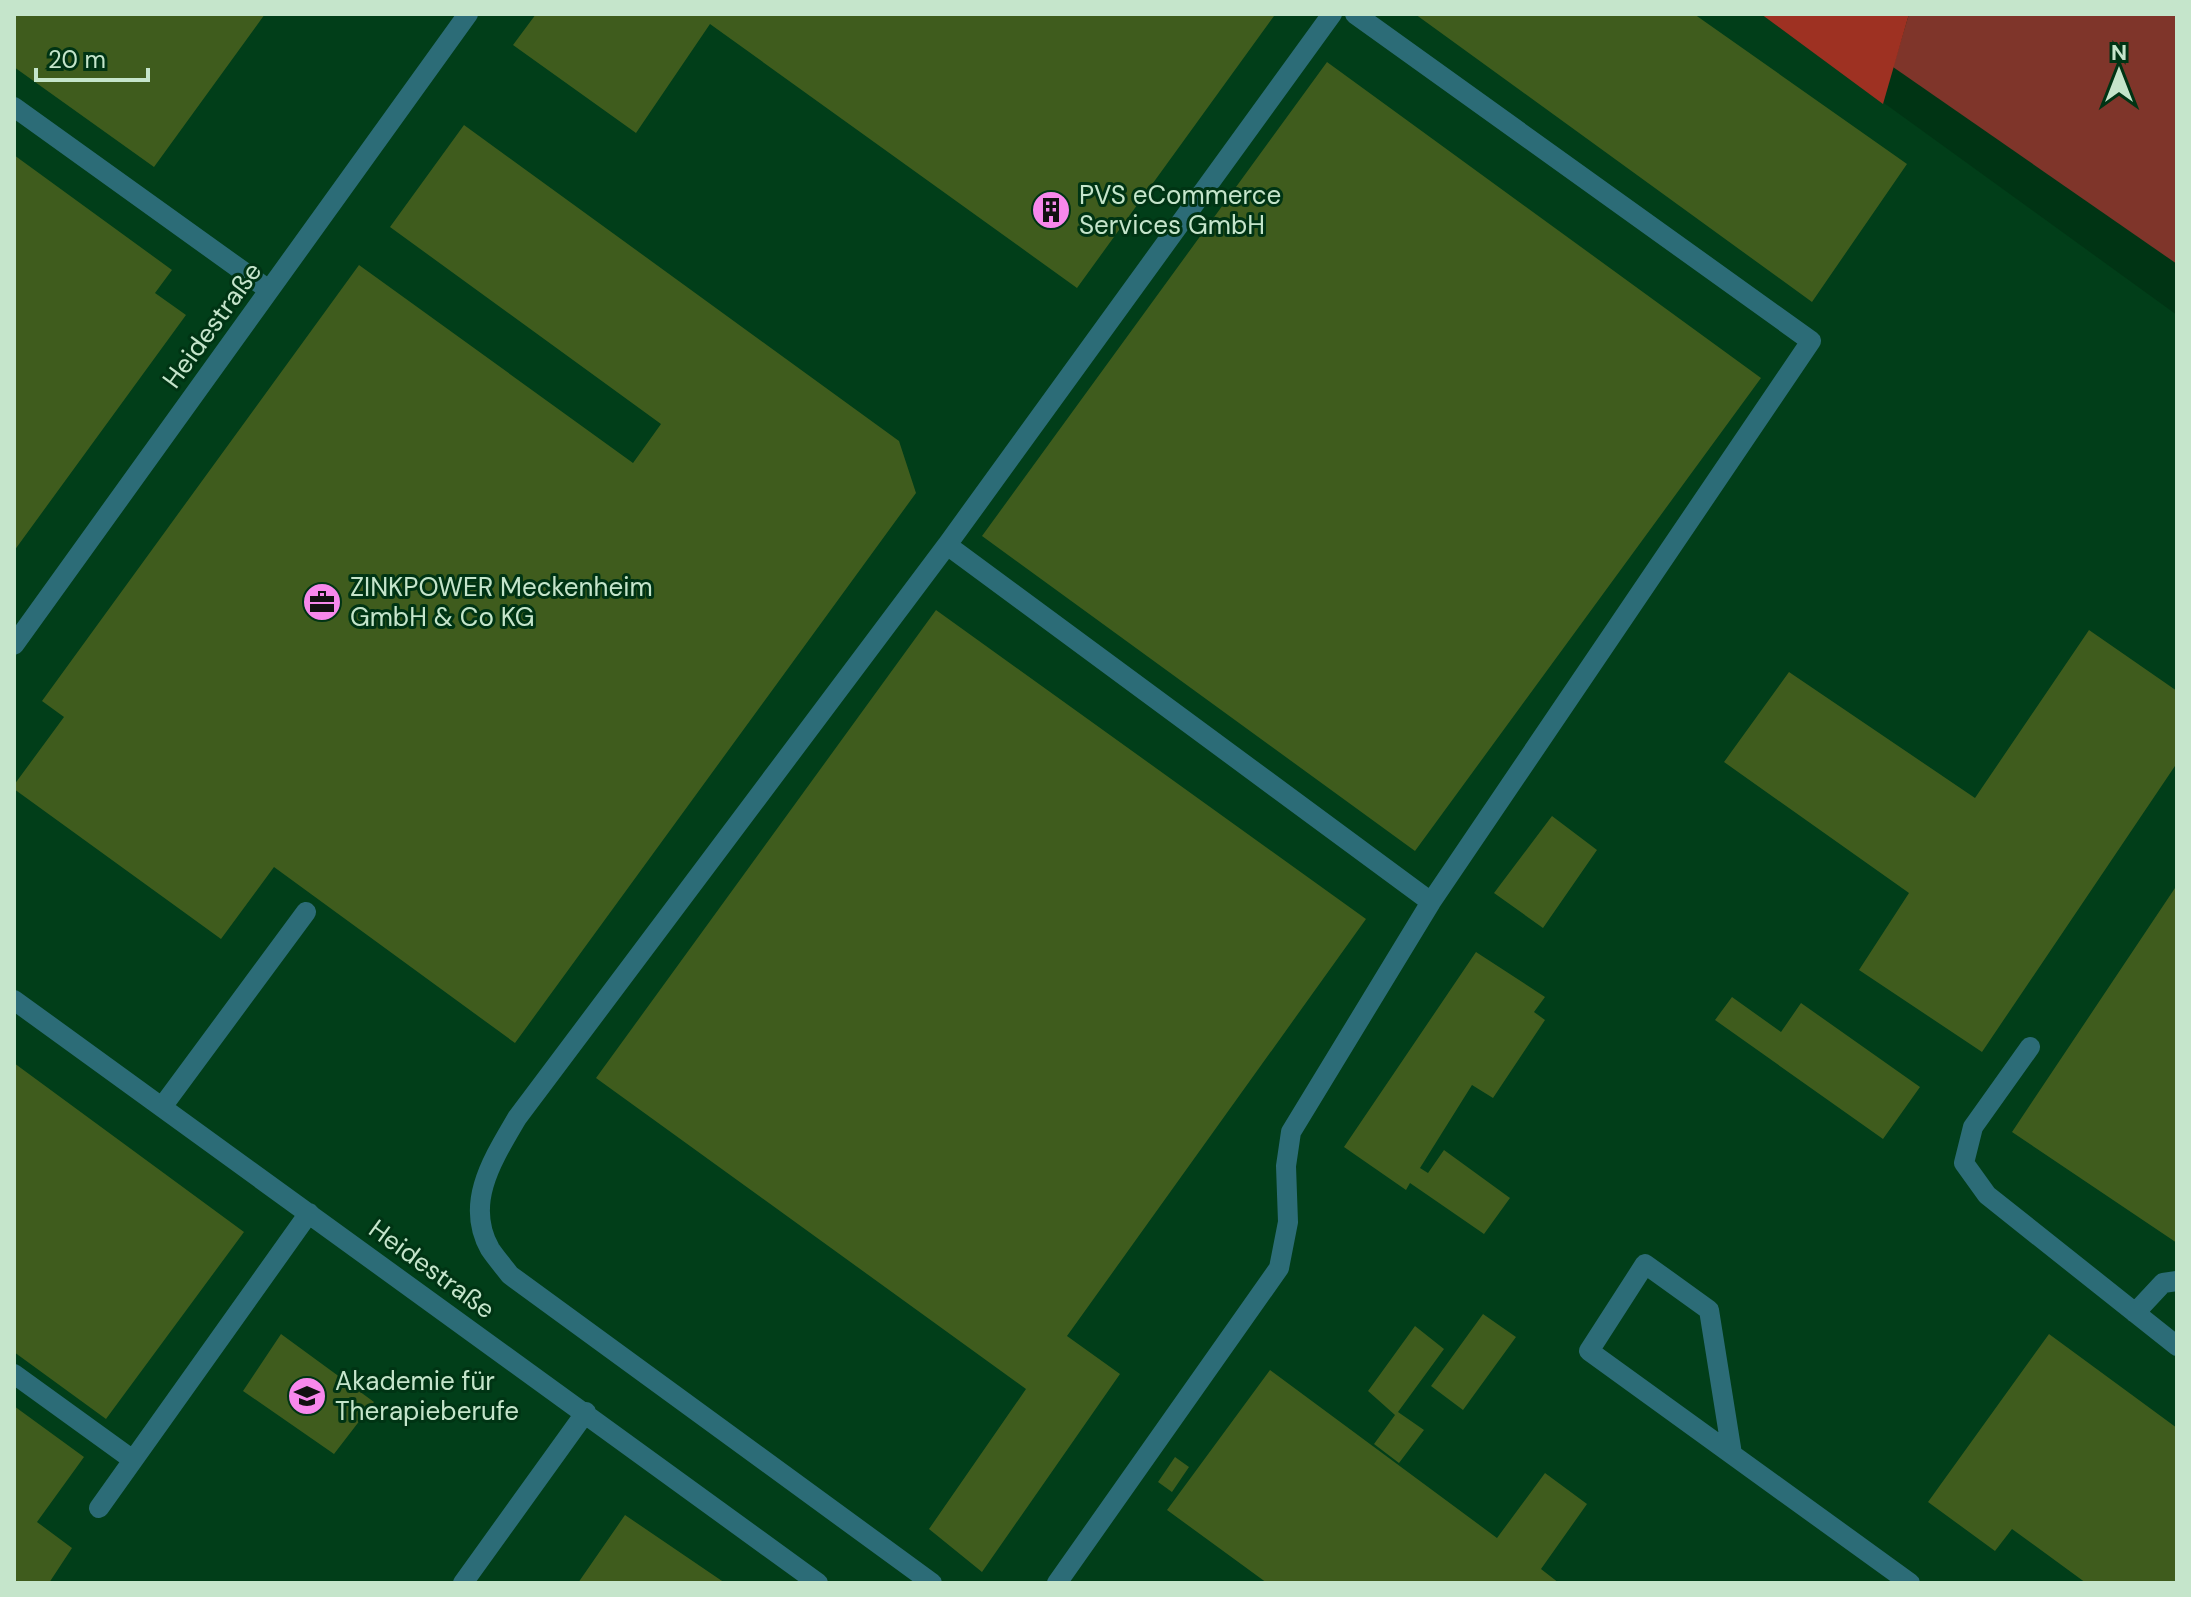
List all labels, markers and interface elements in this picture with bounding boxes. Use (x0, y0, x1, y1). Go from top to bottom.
scale bar (36, 32, 148, 82)
north arrow (2079, 32, 2159, 112)
text: N (2111, 38, 2127, 67)
text: 20 m (48, 44, 106, 75)
place label: PVS eCommerce Services GmbH (1079, 178, 1281, 242)
building icon: PVS eCommerce Services GmbH (1030, 189, 1072, 231)
street label: Heidestraße (155, 255, 269, 395)
place label: ZINKPOWER Meckenheim GmbH & Co KG (350, 570, 653, 634)
office icon: ZINKPOWER Meckenheim GmbH & Co KG (301, 581, 343, 623)
street label: Heidestraße (362, 1212, 502, 1326)
place label: Akademie für Therapieberufe (335, 1364, 519, 1428)
school or university icon: Akademie für Therapieberufe (286, 1375, 328, 1417)

